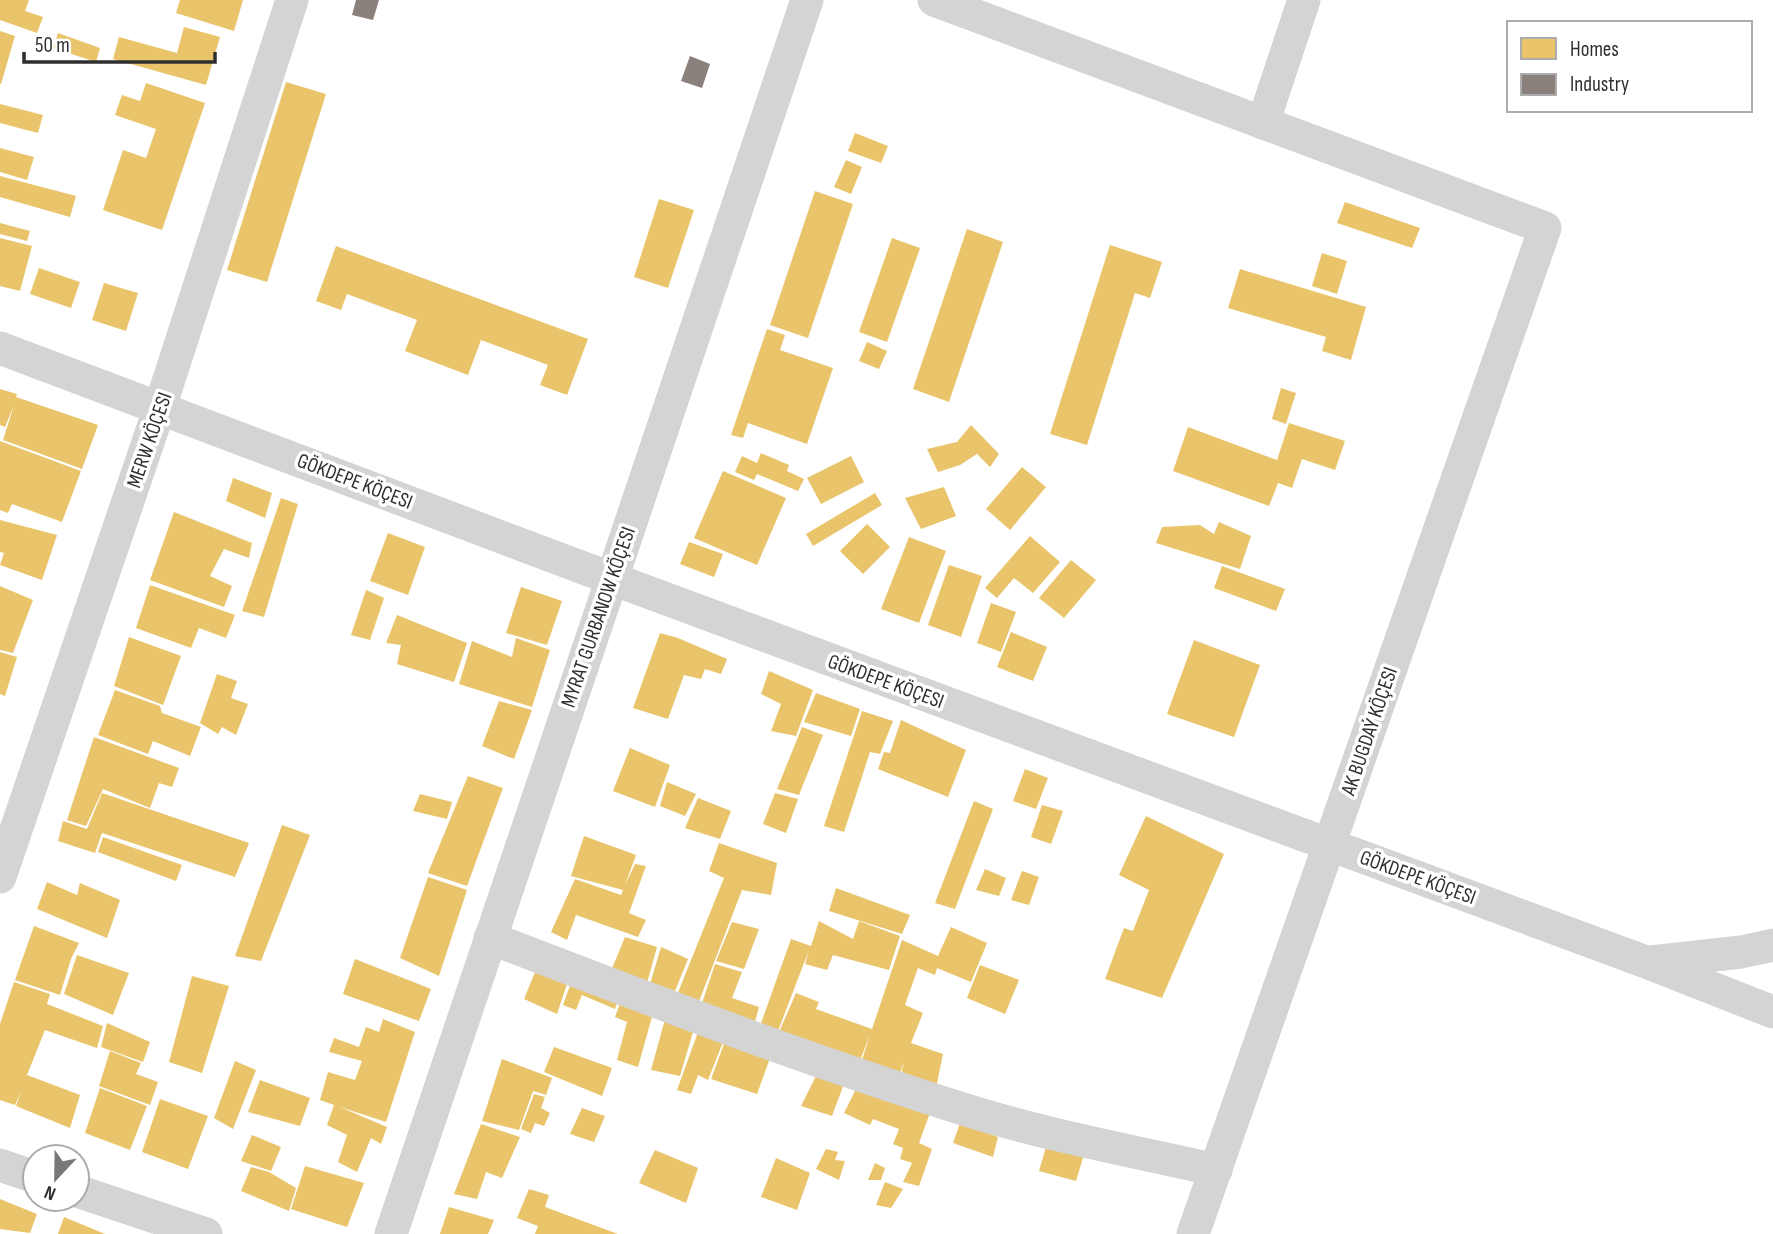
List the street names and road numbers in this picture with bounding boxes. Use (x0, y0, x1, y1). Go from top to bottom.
street label: MERW KÖÇESI (121, 389, 177, 491)
street label: GÖKDEPE KÖÇESI (294, 448, 416, 515)
street label: MYRAT GURBANOW KÖÇESI (556, 524, 641, 711)
street label: GÖKDEPE KÖÇESI (824, 649, 947, 714)
street label: AK BUGDAÝ KÖÇESI (1336, 664, 1403, 800)
street label: GÖKDEPE KÖÇESI (1356, 845, 1479, 910)

